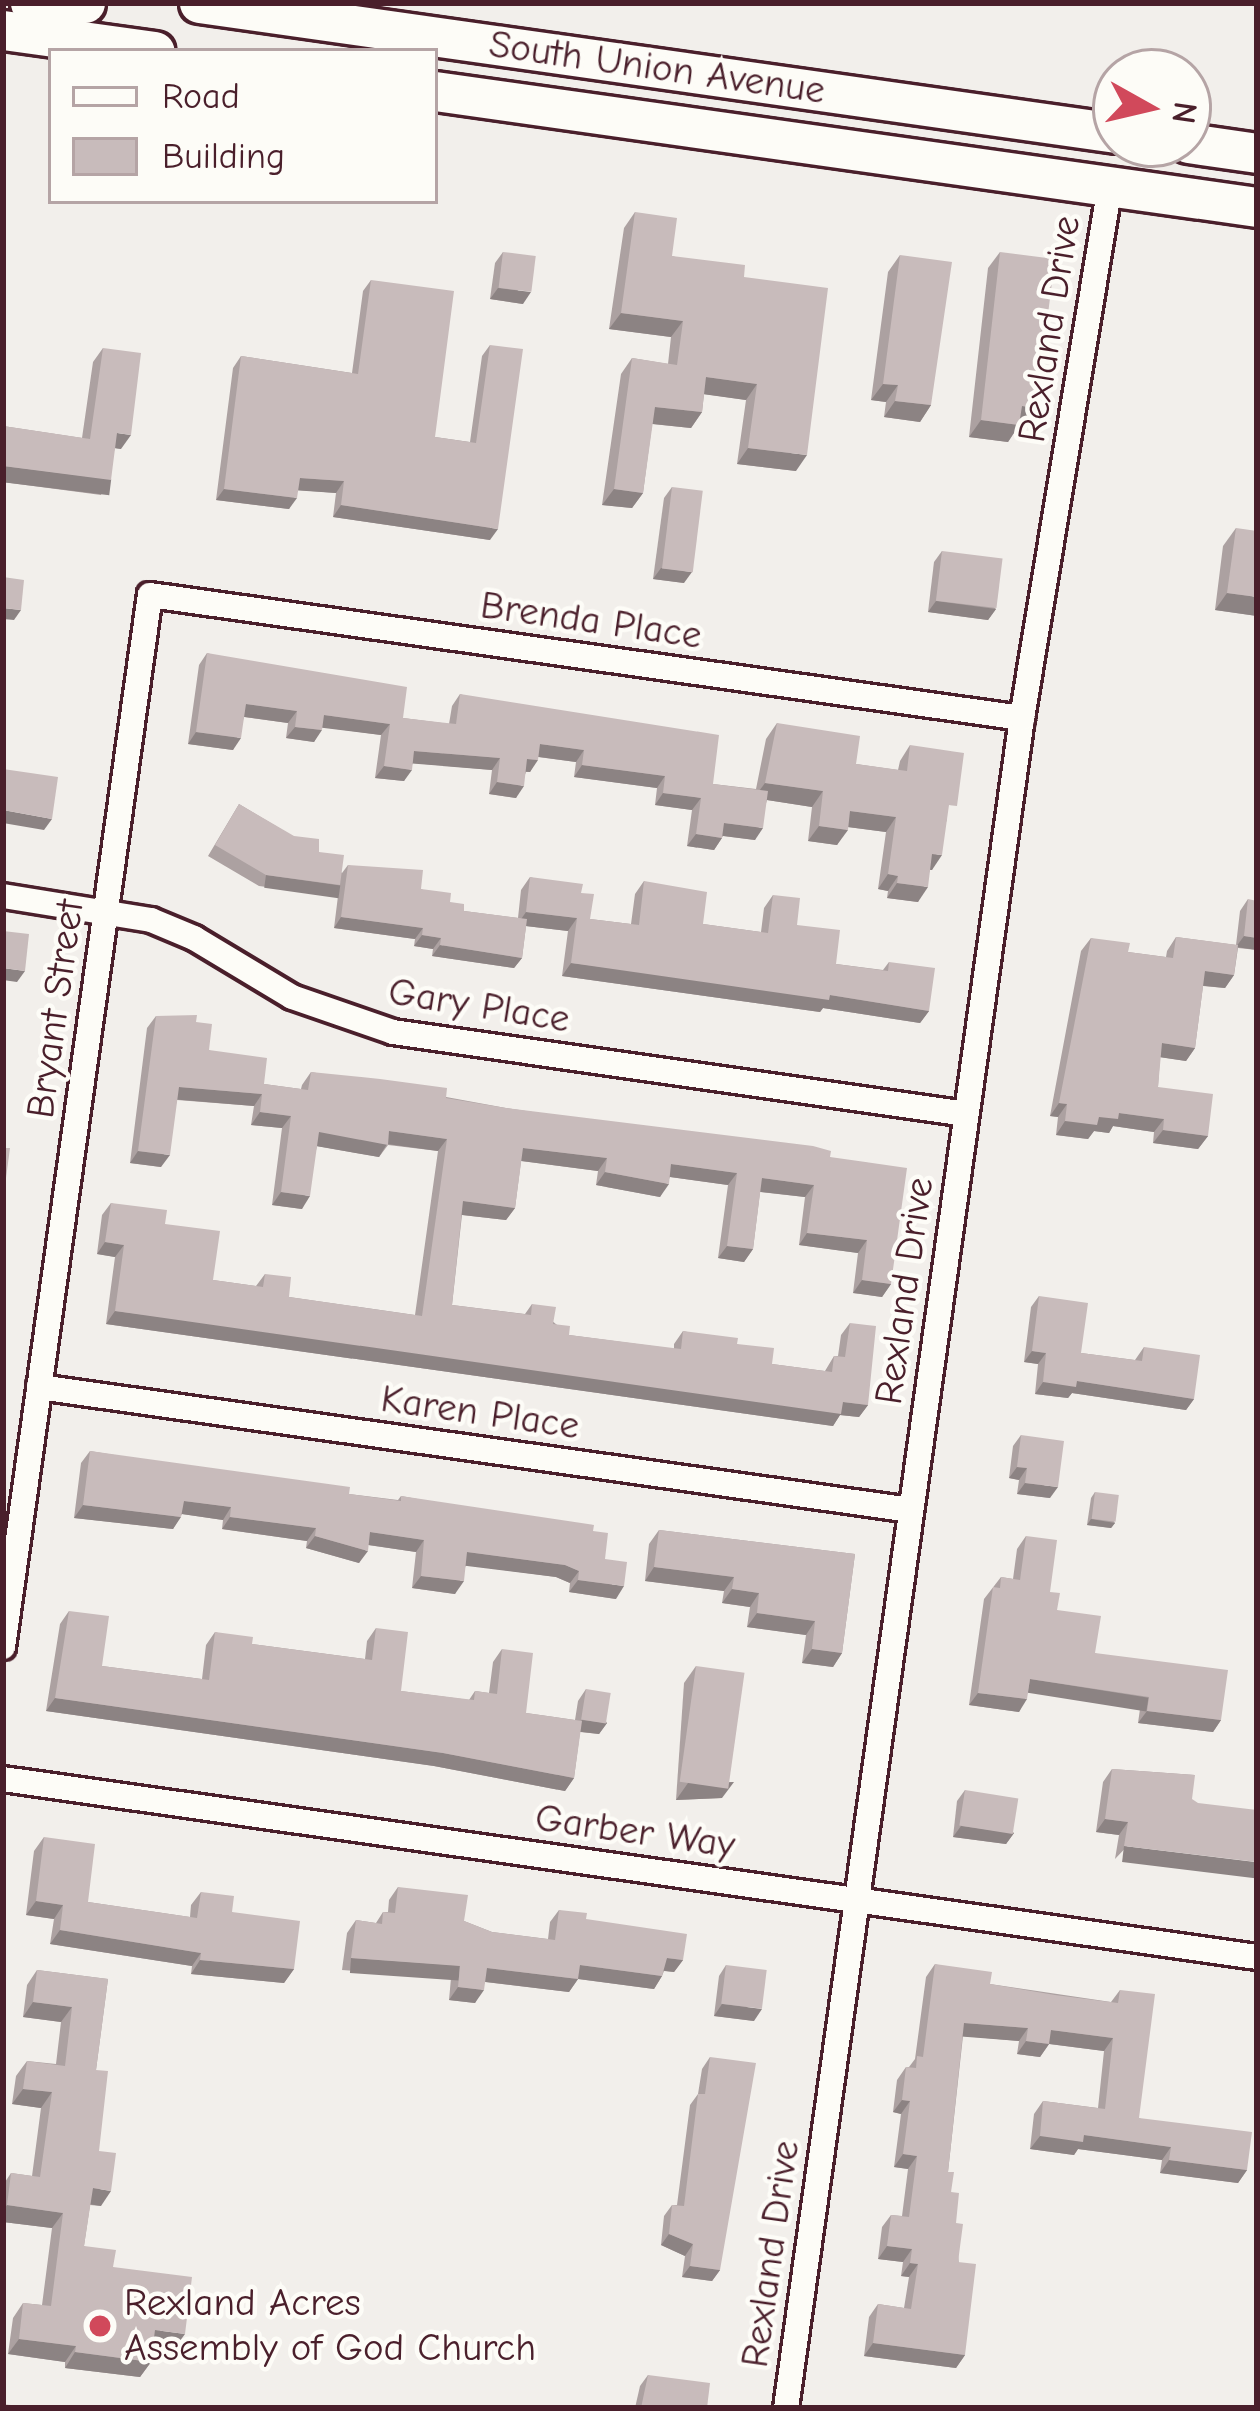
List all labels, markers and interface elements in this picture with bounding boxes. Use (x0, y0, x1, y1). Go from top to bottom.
street label: South Union Avenue (486, 21, 828, 115)
legend (48, 48, 438, 204)
north arrow (1092, 48, 1212, 168)
text: Road (162, 76, 240, 117)
text: N (1164, 99, 1205, 126)
text: Building (162, 136, 285, 177)
street label: Rexland Drive (1009, 212, 1091, 446)
street label: Brenda Place (477, 582, 705, 660)
street label: Bryant Street (18, 897, 94, 1121)
street label: Gary Place (385, 969, 573, 1043)
street label: Rexland Drive (866, 1175, 944, 1407)
street label: Karen Place (378, 1376, 582, 1450)
street label: Garber Way (532, 1795, 738, 1869)
street label: Rexland Drive (732, 2138, 810, 2370)
place label: Rexland Acres Assembly of God Church (124, 2281, 536, 2372)
marker: Rexland Acres Assembly of God Church (87, 2313, 113, 2339)

